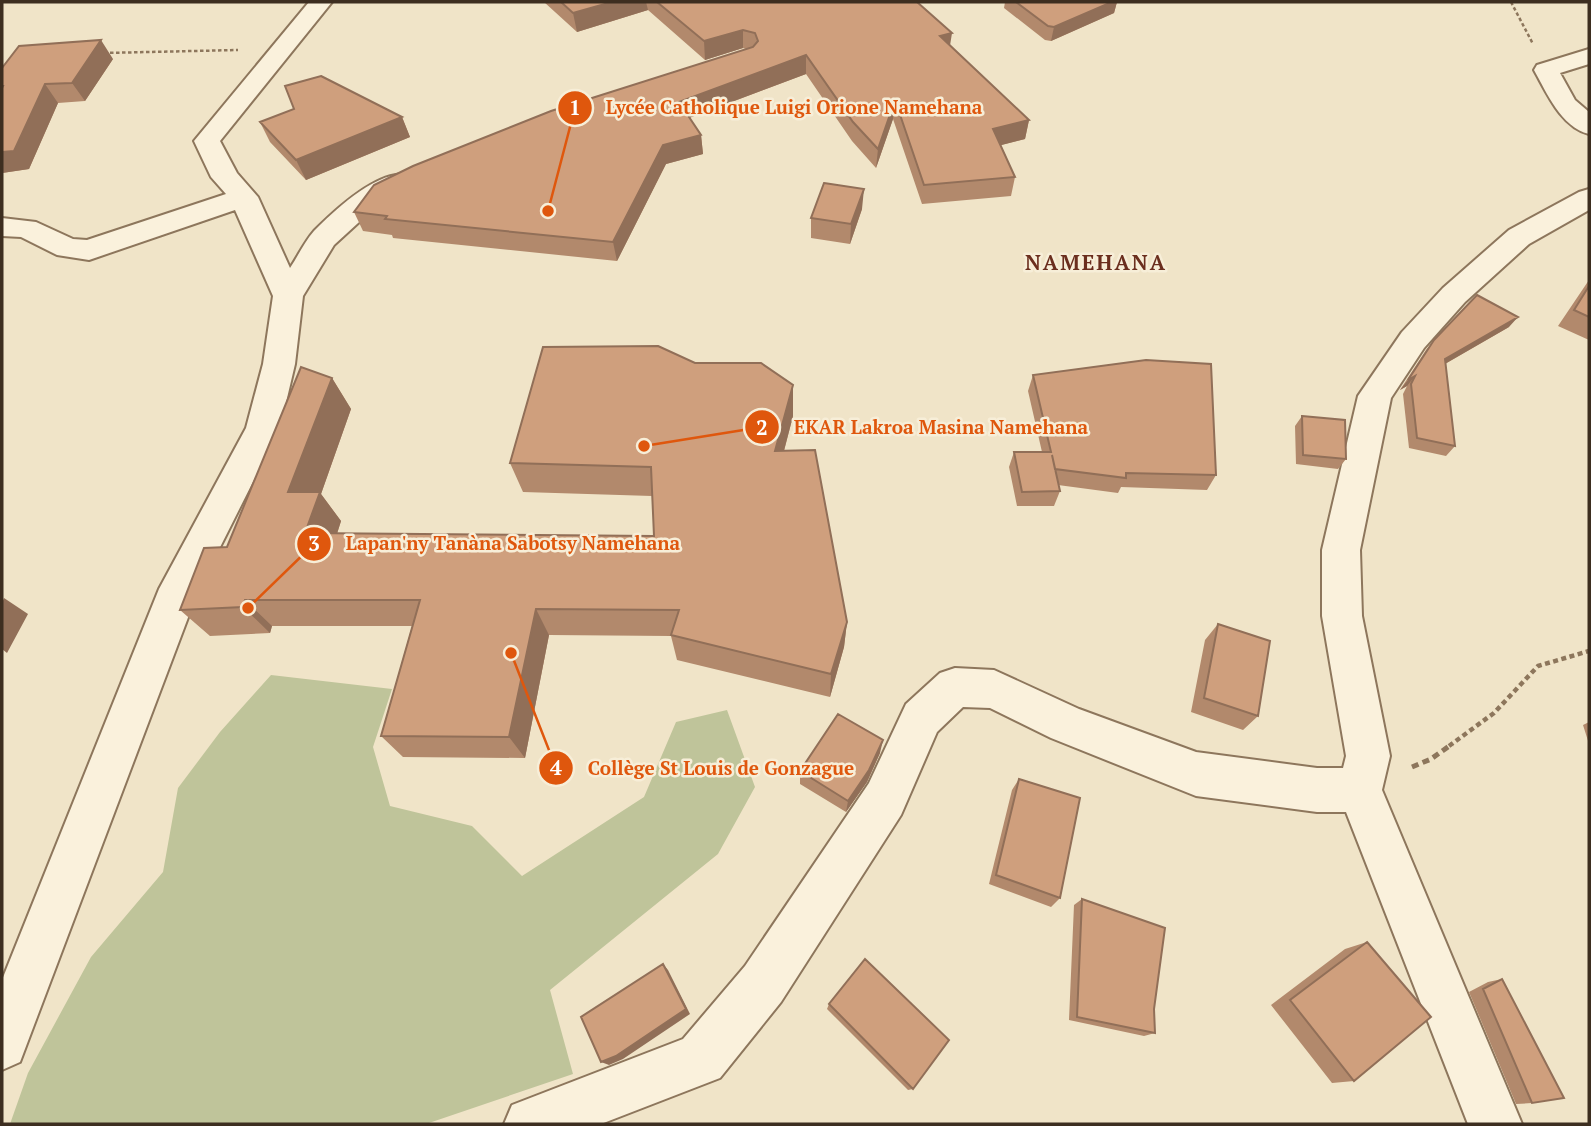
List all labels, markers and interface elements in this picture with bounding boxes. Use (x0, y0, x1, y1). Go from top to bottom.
callout: Lycée Catholique Luigi Orione Namehana (557, 88, 997, 128)
text: 1 (569, 93, 581, 121)
text: Lycée Catholique Luigi Orione Namehana (606, 94, 983, 119)
district label: NAMEHANA (1025, 248, 1167, 276)
callout: EKAR Lakroa Masina Namehana (745, 407, 1102, 447)
text: 2 (756, 413, 768, 441)
text: EKAR Lakroa Masina Namehana (794, 414, 1089, 439)
callout: Lapan'ny Tanàna Sabotsy Namehana (297, 524, 694, 564)
text: 3 (308, 529, 320, 557)
text: Lapan'ny Tanàna Sabotsy Namehana (346, 530, 681, 555)
callout: Collège St Louis de Gonzague (539, 748, 868, 788)
text: 4 (550, 753, 562, 781)
text: Collège St Louis de Gonzague (588, 755, 854, 780)

